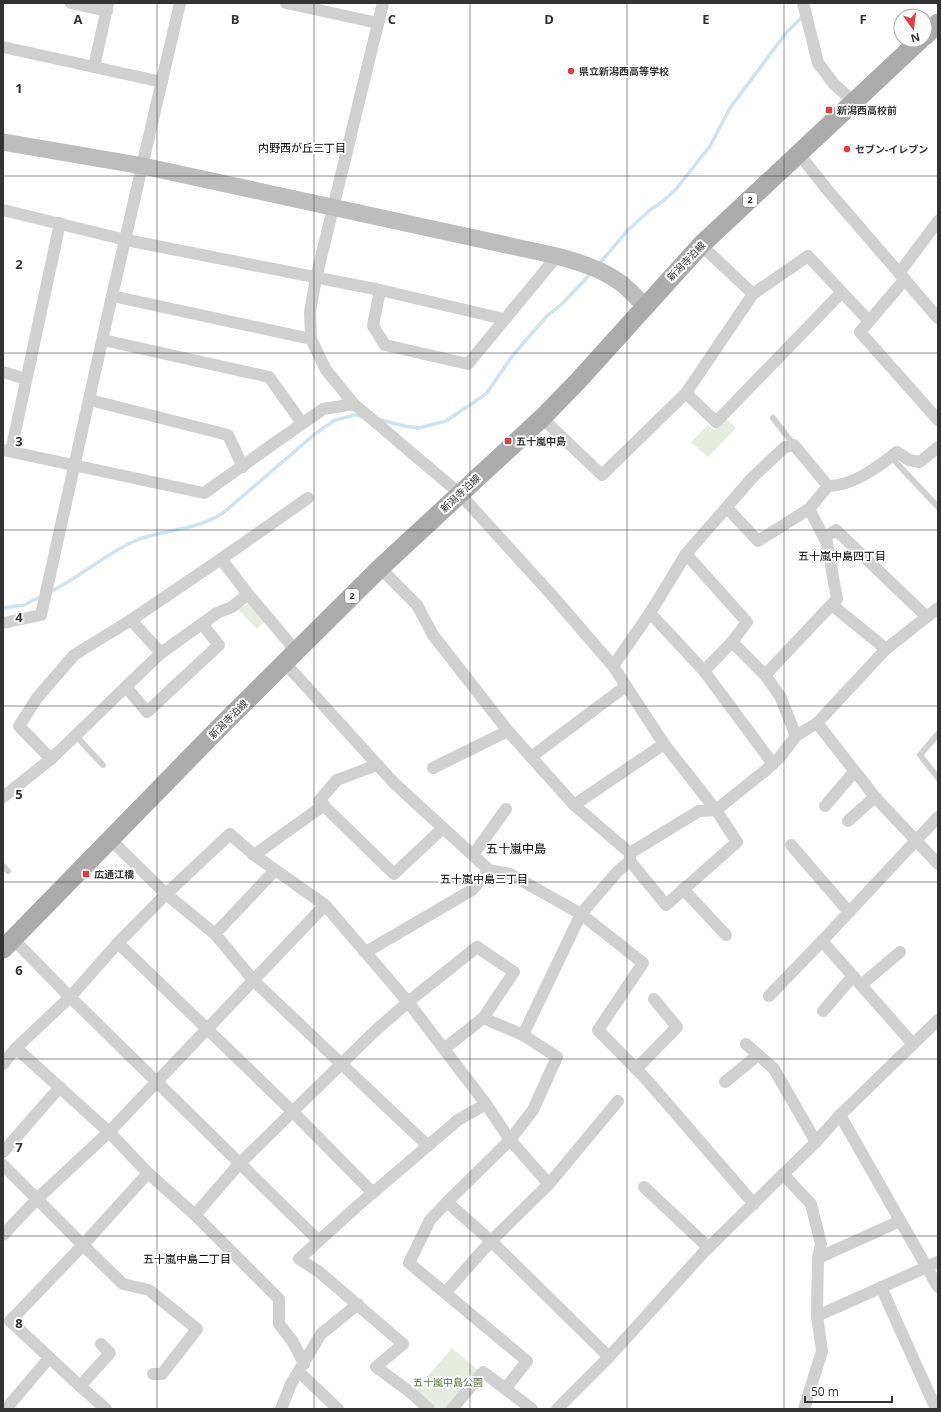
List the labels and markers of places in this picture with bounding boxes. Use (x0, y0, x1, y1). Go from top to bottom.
place label: 県立新潟西高等学校 (579, 64, 669, 78)
marker: 県立新潟西高等学校 (566, 66, 576, 76)
place label: 新潟西高校前 (837, 103, 897, 117)
marker: 新潟西高校前 (824, 105, 834, 115)
place label: セブン-イレブン (855, 142, 928, 156)
marker: セブン-イレブン (842, 144, 852, 154)
place label: 五十嵐中島 (516, 434, 566, 448)
marker: 五十嵐中島 (503, 436, 513, 446)
place label: 広通江橋 (94, 867, 134, 881)
marker: 広通江橋 (81, 869, 91, 879)

